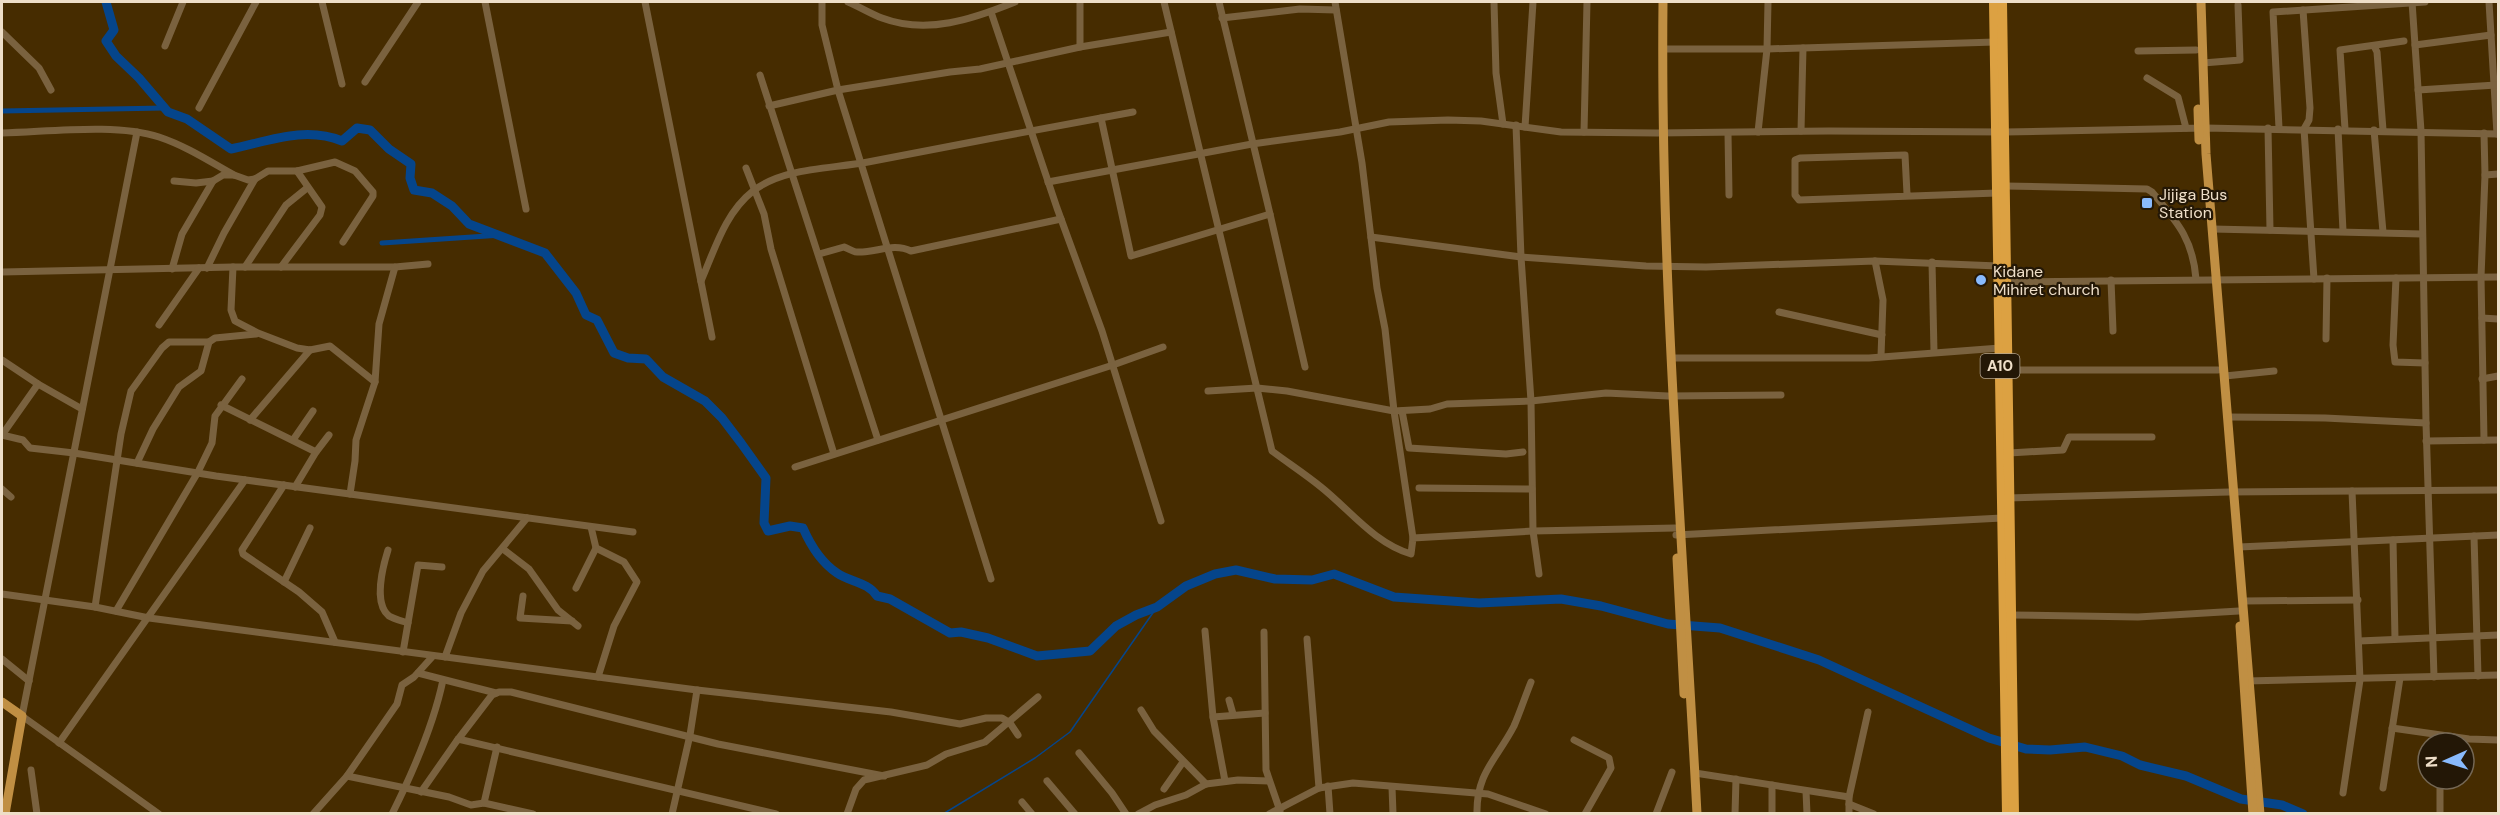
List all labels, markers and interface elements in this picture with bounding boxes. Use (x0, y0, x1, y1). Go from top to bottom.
place label: Jijiga Bus Station (2159, 184, 2227, 223)
marker: Jijiga Bus Station (2140, 196, 2154, 210)
place label: Kidane Mihiret church (1993, 261, 2100, 300)
marker: Kidane Mihiret church (1974, 273, 1988, 287)
road number: A10 (1980, 354, 2020, 378)
north arrow (2416, 731, 2476, 791)
text: N (2421, 755, 2442, 768)

